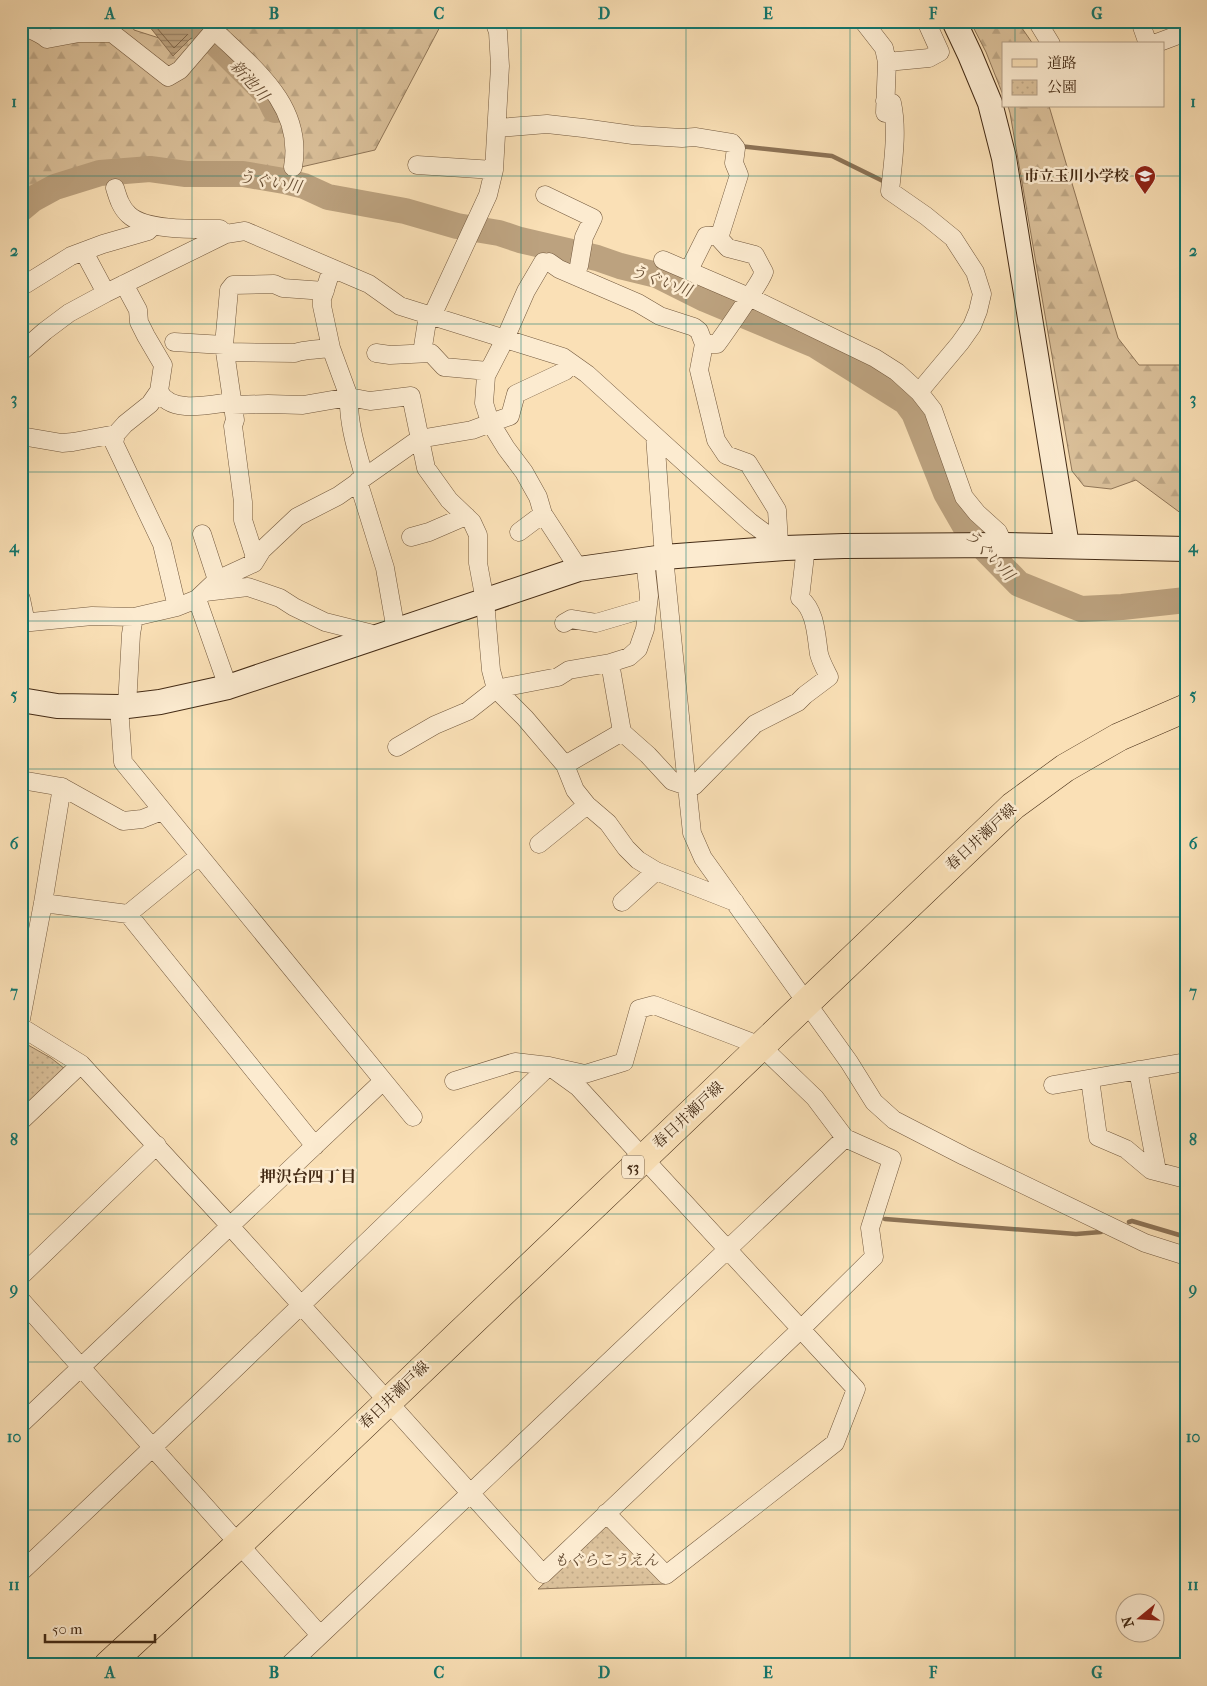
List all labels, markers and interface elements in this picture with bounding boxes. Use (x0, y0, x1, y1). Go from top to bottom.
text: A (104, 4, 116, 23)
text: B (269, 4, 279, 23)
text: C (434, 4, 445, 23)
text: D (598, 4, 610, 23)
text: E (763, 4, 773, 23)
text: F (928, 4, 938, 23)
text: G (1091, 4, 1103, 23)
legend (1002, 42, 1164, 108)
text: 道路 (1047, 54, 1077, 72)
water label: 新池川 (227, 56, 274, 106)
text: 公園 (1047, 78, 1077, 96)
text: 1 (11, 92, 17, 111)
text: 1 (1190, 92, 1196, 111)
school or university icon: 市立玉川小学校 (1133, 164, 1157, 195)
water label: うぐい川 (237, 167, 305, 197)
place label: 市立玉川小学校 (1024, 167, 1129, 185)
text: 2 (10, 241, 18, 260)
text: 2 (1189, 241, 1197, 260)
water label: うぐい川 (628, 261, 696, 301)
text: 3 (11, 389, 17, 409)
text: 3 (1190, 389, 1196, 409)
water label: うぐい川 (961, 524, 1020, 586)
text: 4 (8, 537, 20, 557)
text: 4 (1187, 537, 1199, 557)
text: 5 (11, 685, 18, 704)
text: 5 (1190, 685, 1197, 704)
street label: 春日井瀬戸線 (942, 800, 1020, 874)
text: 6 (10, 834, 19, 853)
text: 6 (1189, 834, 1198, 853)
text: 7 (9, 982, 18, 1001)
text: 7 (1188, 982, 1197, 1001)
street label: 春日井瀬戸線 (649, 1078, 727, 1152)
text: 8 (10, 1130, 18, 1149)
text: 8 (1189, 1130, 1197, 1149)
road number: 53 (622, 1156, 644, 1178)
district label: 押沢台四丁目 (260, 1167, 356, 1186)
text: 9 (9, 1279, 18, 1299)
text: 9 (1188, 1279, 1197, 1299)
street label: 春日井瀬戸線 (355, 1357, 433, 1433)
text: 10 (7, 1427, 21, 1446)
text: 10 (1186, 1427, 1200, 1446)
park label: もぐらこうえん (553, 1551, 659, 1569)
text: 11 (8, 1575, 20, 1594)
text: 11 (1187, 1575, 1199, 1594)
north arrow (1114, 1594, 1164, 1644)
scale bar (45, 1611, 155, 1643)
text: N (1118, 1614, 1138, 1630)
text: 50 m (52, 1620, 83, 1638)
text: A (104, 1663, 116, 1682)
text: B (269, 1663, 279, 1682)
text: C (434, 1663, 445, 1682)
text: D (598, 1663, 610, 1682)
text: E (763, 1663, 773, 1682)
text: F (928, 1663, 938, 1682)
text: G (1091, 1663, 1103, 1682)

